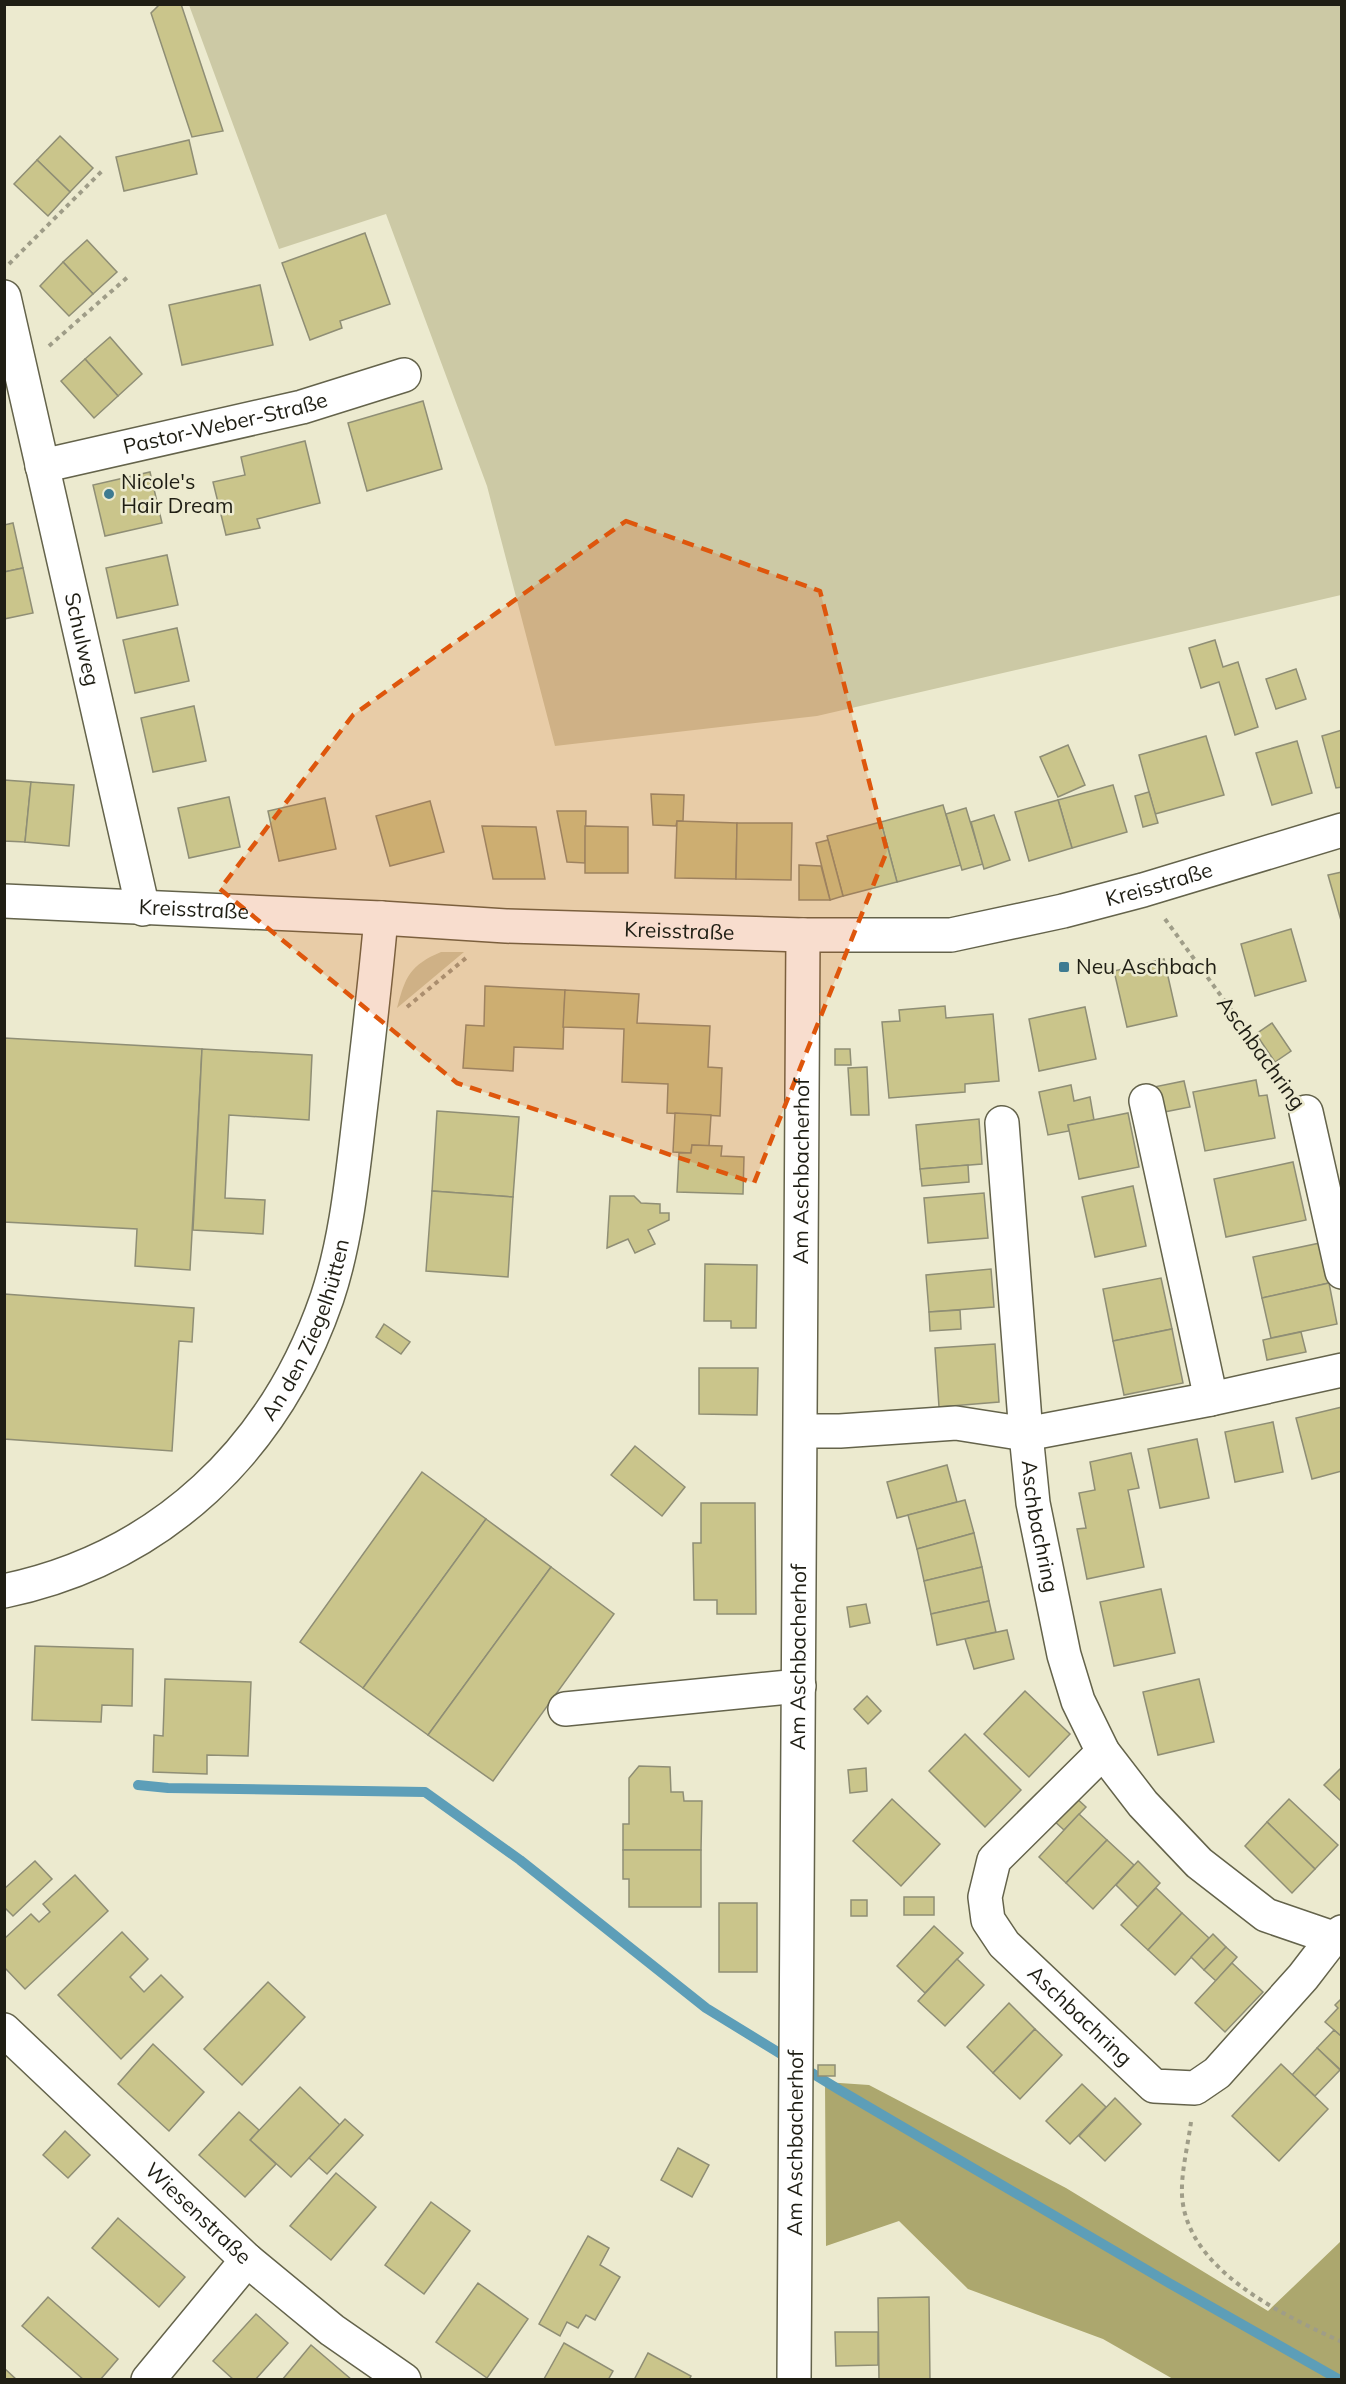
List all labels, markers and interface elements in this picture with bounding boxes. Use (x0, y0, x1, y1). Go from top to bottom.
street label: Pastor-Weber-Straße (120, 386, 330, 459)
place label: Nicole's Hair Dream (121, 468, 233, 518)
marker: Nicole's Hair Dream (102, 487, 116, 501)
street label: Schulweg (60, 590, 106, 688)
street label: Kreisstraße (1103, 856, 1215, 911)
street label: Kreisstraße (138, 893, 250, 924)
street label: Kreisstraße (624, 916, 735, 945)
place label: Neu Aschbach (1076, 953, 1217, 979)
marker: Neu Aschbach (1057, 960, 1071, 974)
street label: Aschbachring (1212, 991, 1312, 1114)
street label: Am Aschbacherhof (787, 1077, 814, 1264)
street label: An den Ziegelhütten (255, 1236, 354, 1425)
street label: Aschbachring (1017, 1459, 1065, 1595)
street label: Am Aschbacherhof (784, 1563, 811, 1750)
street label: Aschbachring (1023, 1960, 1138, 2071)
street label: Am Aschbacherhof (781, 2049, 808, 2236)
street label: Wiesenstraße (140, 2156, 257, 2269)

